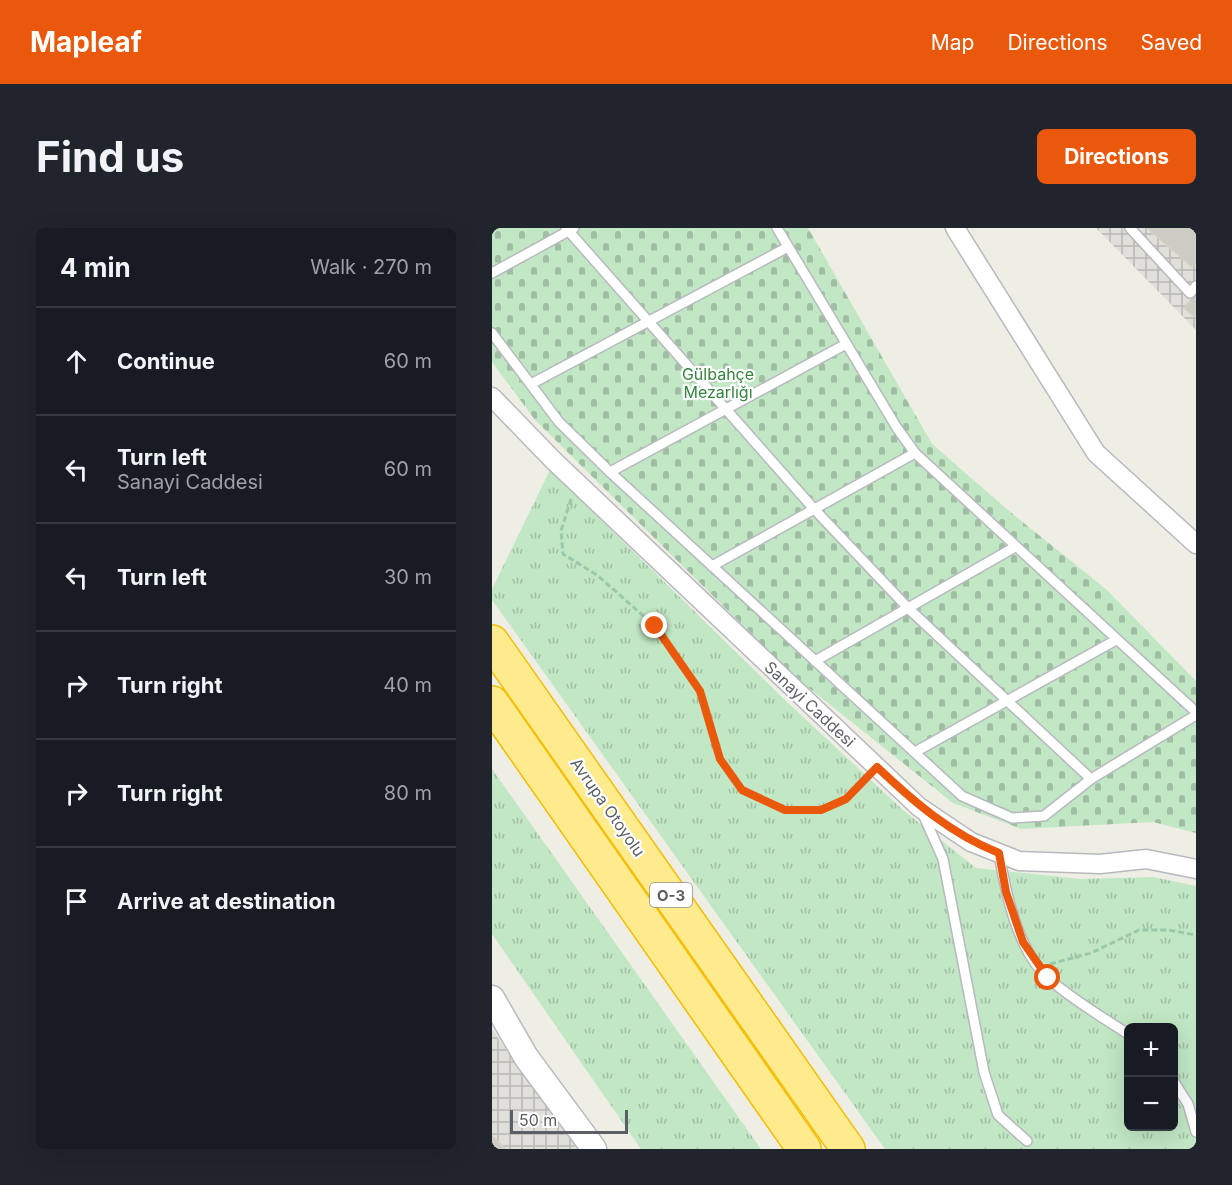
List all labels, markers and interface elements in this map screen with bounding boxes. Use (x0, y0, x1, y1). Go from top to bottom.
text: Mapleaf (30, 25, 142, 59)
text: Map (931, 30, 974, 55)
text: Directions (1007, 30, 1108, 55)
text: Saved (1141, 30, 1202, 55)
button: Directions (1037, 129, 1196, 184)
text: Find us (36, 131, 184, 182)
text: 4 min (60, 252, 131, 283)
text: Walk · 270 m (310, 255, 432, 279)
icon: ahead (60, 345, 93, 378)
text: Continue (117, 348, 215, 374)
text: 60 m (384, 349, 432, 373)
park label: Gülbahçe Mezarlığı (682, 364, 754, 402)
text: Turn left (117, 444, 207, 470)
icon: left (60, 453, 93, 486)
text: 60 m (384, 457, 432, 481)
text: Sanayi Caddesi (117, 470, 263, 494)
icon: left (60, 561, 93, 594)
text: Turn left (117, 564, 207, 590)
text: 30 m (384, 565, 432, 589)
route end (641, 612, 667, 638)
street label: Sanayi Caddesi (760, 657, 860, 751)
icon: right (60, 669, 93, 702)
text: Turn right (117, 672, 223, 698)
text: 40 m (383, 673, 432, 697)
street label: Avrupa Otoyolu (567, 754, 649, 860)
icon: right (60, 777, 93, 810)
text: Turn right (117, 780, 223, 806)
text: 80 m (384, 781, 432, 805)
road number: O-3 (650, 883, 692, 907)
icon: arrive (60, 885, 93, 918)
text: Arrive at destination (117, 888, 336, 914)
route start (1034, 964, 1060, 990)
map controls (1124, 1023, 1178, 1131)
button: + (1124, 1023, 1178, 1077)
button: − (1124, 1077, 1178, 1131)
scale bar (510, 1107, 628, 1134)
text: 50 m (519, 1110, 557, 1130)

